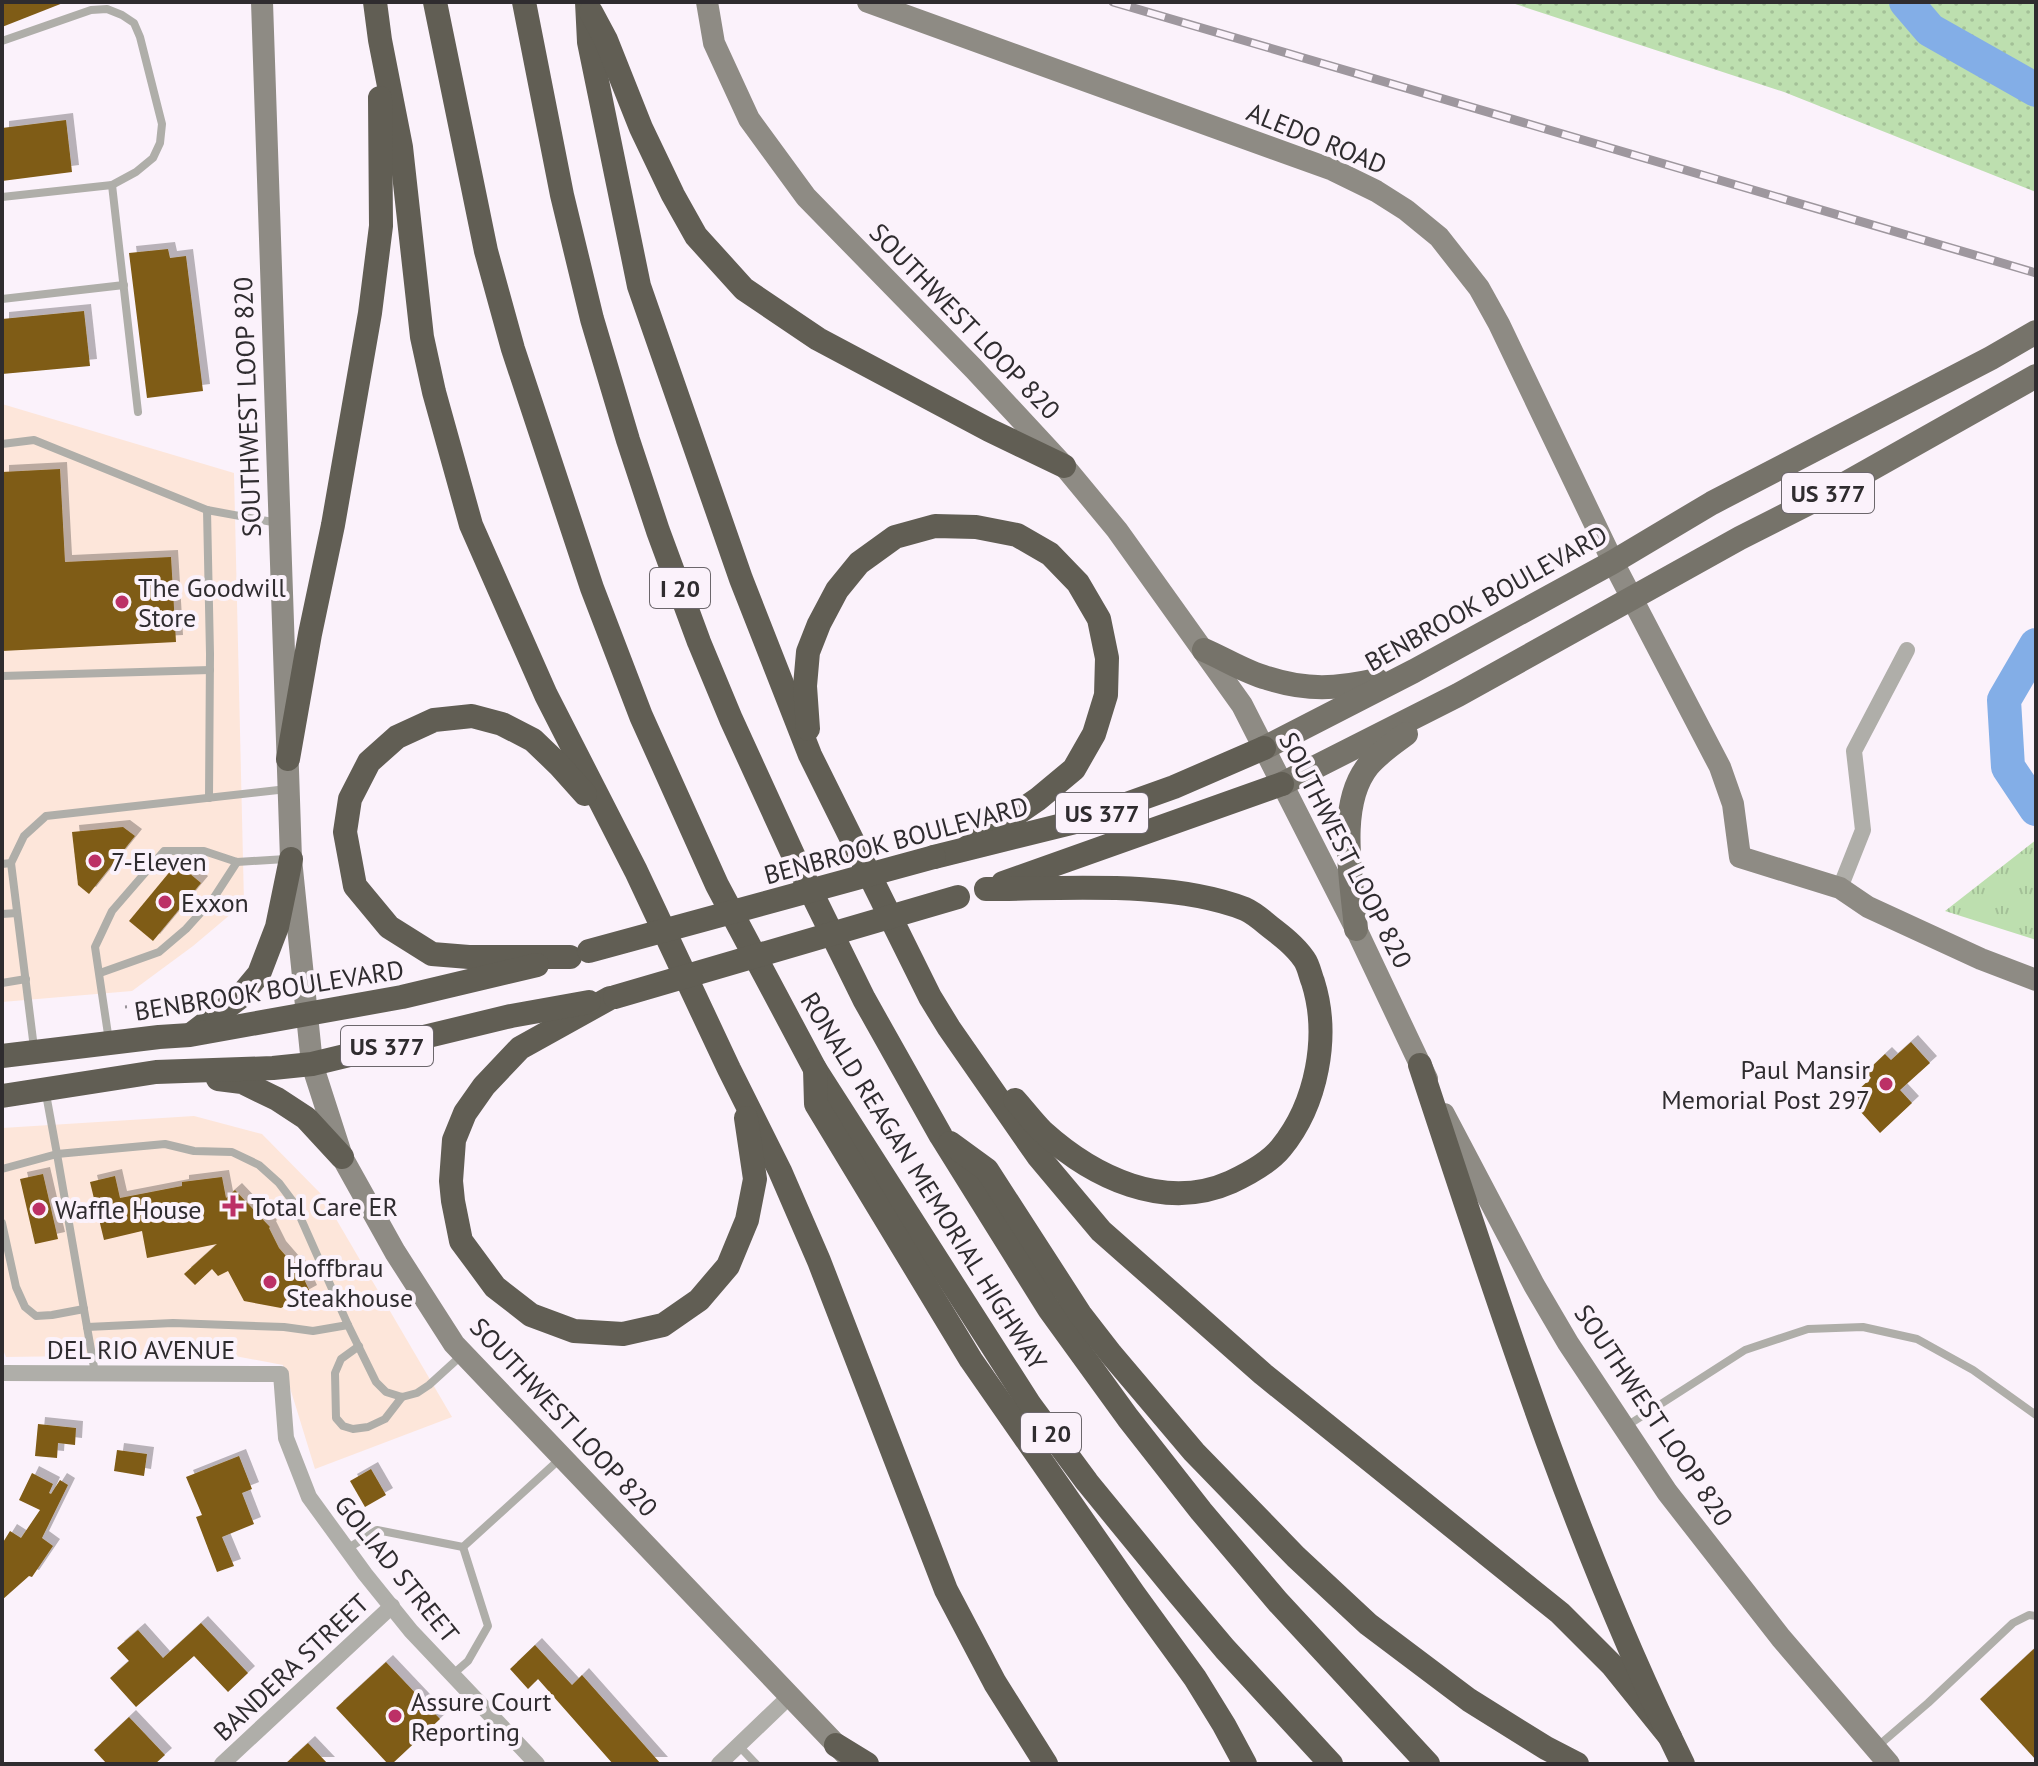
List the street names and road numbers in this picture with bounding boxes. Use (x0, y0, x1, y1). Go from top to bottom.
street label: ALEDO ROAD (1242, 95, 1392, 181)
street label: SOUTHWEST LOOP 820 (863, 216, 1067, 426)
street label: SOUTHWEST LOOP 820 (226, 276, 268, 538)
road number: US 377 (1782, 473, 1874, 513)
street label: BENBROOK BOULEVARD (1359, 518, 1613, 678)
road number: I 20 (650, 568, 710, 608)
street label: SOUTHWEST LOOP 820 (1272, 727, 1420, 973)
street label: BENBROOK BOULEVARD (760, 789, 1032, 891)
road number: US 377 (1056, 793, 1148, 833)
street label: BENBROOK BOULEVARD (132, 952, 406, 1028)
street label: RONALD REAGAN MEMORIAL HIGHWAY (794, 986, 1055, 1376)
road number: US 377 (341, 1026, 433, 1066)
street label: SOUTHWEST LOOP 820 (1568, 1298, 1740, 1532)
street label: SOUTHWEST LOOP 820 (463, 1311, 665, 1523)
street label: DEL RIO AVENUE (47, 1333, 235, 1366)
road number: I 20 (1021, 1413, 1081, 1453)
street label: GOLIAD STREET (328, 1489, 466, 1649)
street label: BANDERA STREET (206, 1586, 376, 1748)

